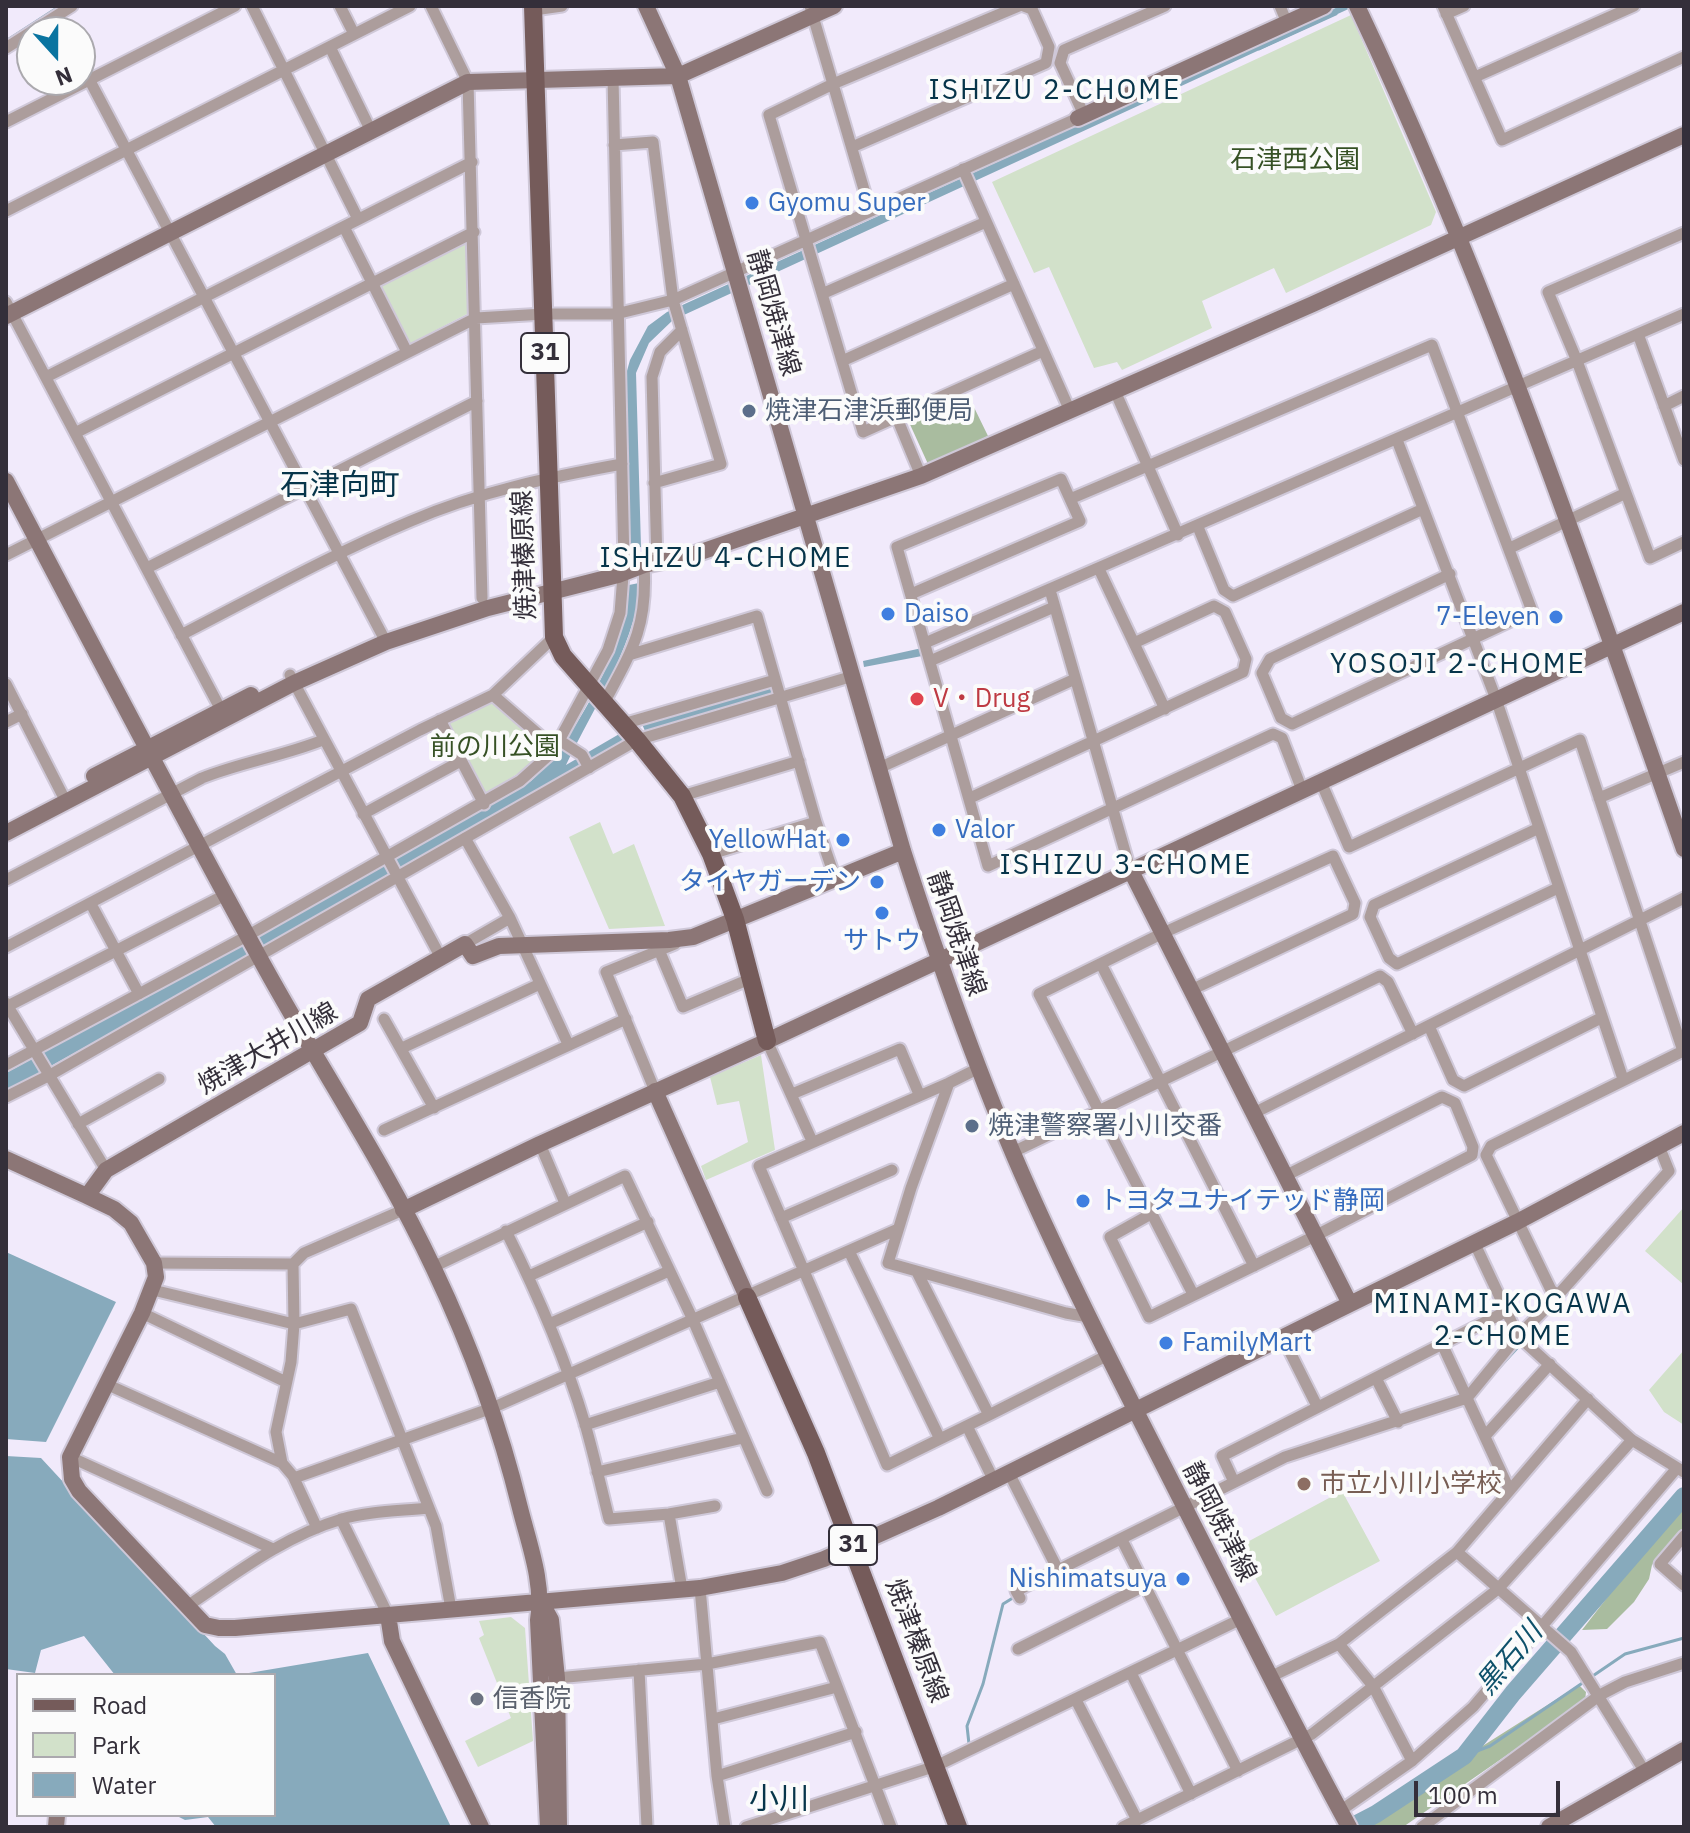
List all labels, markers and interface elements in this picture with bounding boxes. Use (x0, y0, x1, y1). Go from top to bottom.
north arrow (16, 16, 96, 96)
text: N (51, 61, 77, 93)
district label: ISHIZU 2-CHOME (929, 74, 1181, 108)
park label: 石津西公園 (1230, 144, 1360, 176)
place label: Gyomu Super (768, 187, 926, 219)
marker: Gyomu Super (743, 194, 761, 212)
street label: 静岡焼津線 (740, 246, 806, 380)
road number: 31 (521, 333, 569, 373)
place label: 焼津石津浜郵便局 (765, 395, 973, 427)
marker: 焼津石津浜郵便局 (740, 402, 758, 420)
district label: 石津向町 (280, 468, 400, 504)
street label: 焼津榛原線 (507, 489, 543, 621)
district label: ISHIZU 4-CHOME (600, 542, 852, 576)
place label: Daiso (904, 598, 969, 630)
place label: 7-Eleven (1436, 601, 1540, 633)
marker: Daiso (879, 605, 897, 623)
marker: 7-Eleven (1547, 608, 1565, 626)
district label: YOSOJI 2-CHOME (1330, 648, 1586, 682)
place label: V・Drug (933, 683, 1030, 715)
marker: V・Drug (908, 690, 926, 708)
park label: 前の川公園 (430, 731, 560, 763)
place label: Valor (955, 814, 1015, 846)
marker: Valor (930, 821, 948, 839)
place label: YellowHat (709, 824, 827, 856)
marker: YellowHat (834, 831, 852, 849)
district label: ISHIZU 3-CHOME (1000, 849, 1252, 883)
place label: タイヤガーデン (679, 866, 861, 898)
street label: 静岡焼津線 (920, 867, 992, 1001)
marker: タイヤガーデン (868, 873, 886, 891)
marker: サトウ (873, 904, 891, 922)
place label: サトウ (843, 925, 921, 957)
street label: 焼津大井川線 (193, 996, 343, 1102)
place label: 焼津警察署小川交番 (988, 1110, 1222, 1142)
marker: 焼津警察署小川交番 (963, 1117, 981, 1135)
place label: トヨタユナイテッド静岡 (1099, 1185, 1385, 1217)
marker: トヨタユナイテッド静岡 (1074, 1192, 1092, 1210)
district label: MINAMI-KOGAWA 2-CHOME (1374, 1288, 1632, 1354)
place label: FamilyMart (1182, 1327, 1312, 1359)
marker: FamilyMart (1157, 1334, 1175, 1352)
street label: 静岡焼津線 (1176, 1457, 1262, 1587)
place label: 市立小川小学校 (1320, 1468, 1502, 1500)
marker: 市立小川小学校 (1295, 1475, 1313, 1493)
road number: 31 (829, 1525, 877, 1565)
place label: Nishimatsuya (1009, 1563, 1167, 1595)
marker: Nishimatsuya (1174, 1570, 1192, 1588)
street label: 焼津榛原線 (878, 1575, 954, 1707)
water label: 黒石川 (1470, 1616, 1550, 1702)
legend (16, 1673, 276, 1817)
place label: 信香院 (493, 1683, 571, 1715)
text: Road (92, 1689, 147, 1721)
marker: 信香院 (468, 1690, 486, 1708)
text: Park (92, 1729, 141, 1761)
scale bar (1418, 1765, 1564, 1815)
text: Water (92, 1769, 156, 1801)
text: 100 m (1428, 1779, 1498, 1811)
district label: 小川 (749, 1782, 809, 1818)

